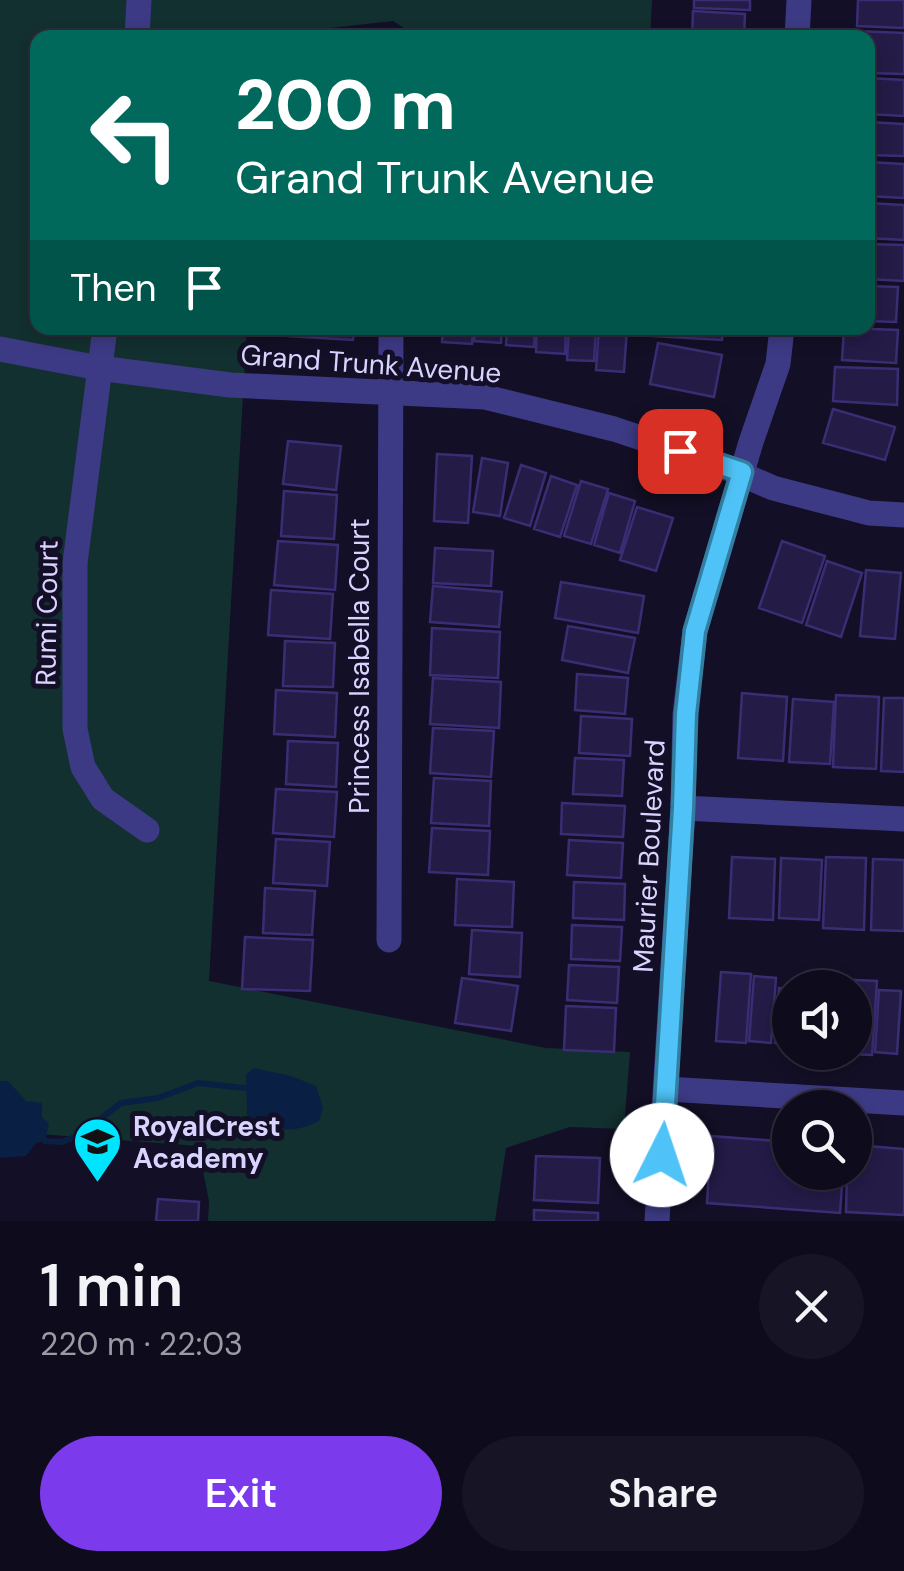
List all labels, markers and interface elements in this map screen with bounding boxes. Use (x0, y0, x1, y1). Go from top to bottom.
text: 200 m (235, 60, 456, 151)
icon: left (70, 70, 200, 200)
text: Grand Trunk Avenue (235, 148, 655, 207)
icon: arrive (177, 260, 232, 315)
text: Then (70, 263, 157, 313)
street label: Grand Trunk Avenue (239, 336, 503, 392)
pin (638, 409, 723, 494)
icon: arrive (653, 424, 708, 479)
street label: Princess Isabella Court (341, 518, 378, 814)
street label: Rumi Court (27, 540, 67, 686)
street label: Maurier Boulevard (624, 738, 674, 974)
map controls (772, 970, 872, 1190)
button: sound (772, 970, 872, 1070)
button: search (772, 1090, 872, 1190)
position arrow (610, 1103, 714, 1207)
place label: RoyalCrest Academy (133, 1108, 281, 1177)
school or university icon: RoyalCrest Academy (72, 1116, 124, 1184)
text: 1 min (40, 1246, 183, 1325)
button: close (759, 1254, 864, 1359)
text: 220 m · 22:03 (40, 1323, 243, 1365)
button: Exit (40, 1436, 442, 1551)
button: Share (462, 1436, 864, 1551)

